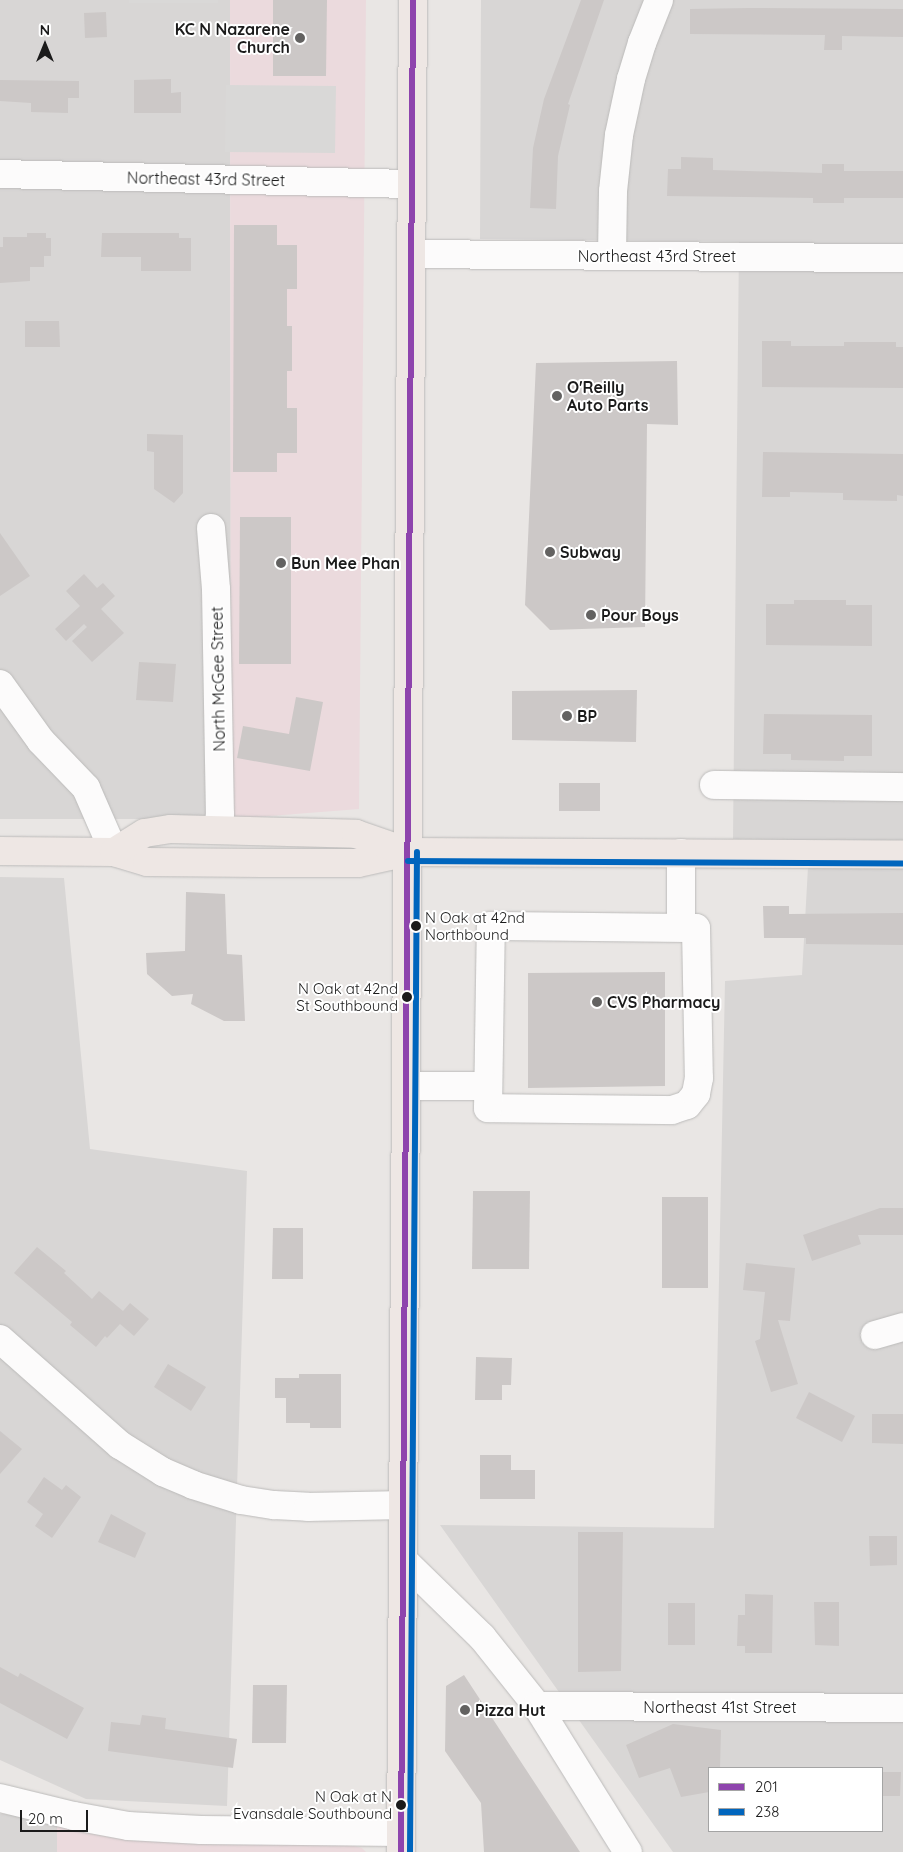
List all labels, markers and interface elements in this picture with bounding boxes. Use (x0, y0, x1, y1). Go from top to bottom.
place label: KC N Nazarene Church (175, 19, 290, 57)
north arrow (20, 20, 70, 70)
text: N (40, 21, 50, 39)
marker: KC N Nazarene Church (294, 32, 306, 44)
street label: Northeast 43rd Street (127, 168, 285, 190)
street label: Northeast 43rd Street (578, 246, 736, 266)
place label: O'Reilly Auto Parts (567, 377, 649, 415)
marker: O'Reilly Auto Parts (551, 390, 563, 402)
place label: Subway (560, 542, 621, 562)
marker: Subway (544, 546, 556, 558)
place label: Bun Mee Phan (291, 553, 400, 573)
marker: Bun Mee Phan (275, 557, 287, 569)
place label: Pour Boys (601, 605, 679, 625)
street label: North McGee Street (207, 606, 229, 752)
marker: Pour Boys (585, 609, 597, 621)
place label: BP (577, 706, 597, 726)
marker: BP (561, 710, 573, 722)
place label: N Oak at 42nd Northbound (425, 908, 525, 943)
marker: N Oak at 42nd Northbound (411, 921, 421, 931)
place label: N Oak at 42nd St Southbound (296, 979, 398, 1014)
marker: N Oak at 42nd St Southbound (402, 992, 412, 1002)
place label: CVS Pharmacy (607, 992, 720, 1012)
marker: CVS Pharmacy (591, 996, 603, 1008)
street label: Northeast 41st Street (643, 1697, 797, 1717)
place label: Pizza Hut (475, 1700, 546, 1720)
marker: Pizza Hut (459, 1704, 471, 1716)
legend (708, 1767, 883, 1832)
text: 201 (755, 1777, 778, 1796)
place label: N Oak at N Evansdale Southbound (233, 1787, 392, 1822)
scale bar (22, 1800, 90, 1832)
marker: N Oak at N Evansdale Southbound (396, 1800, 406, 1810)
text: 238 (755, 1802, 779, 1821)
text: 20 m (28, 1809, 63, 1828)

